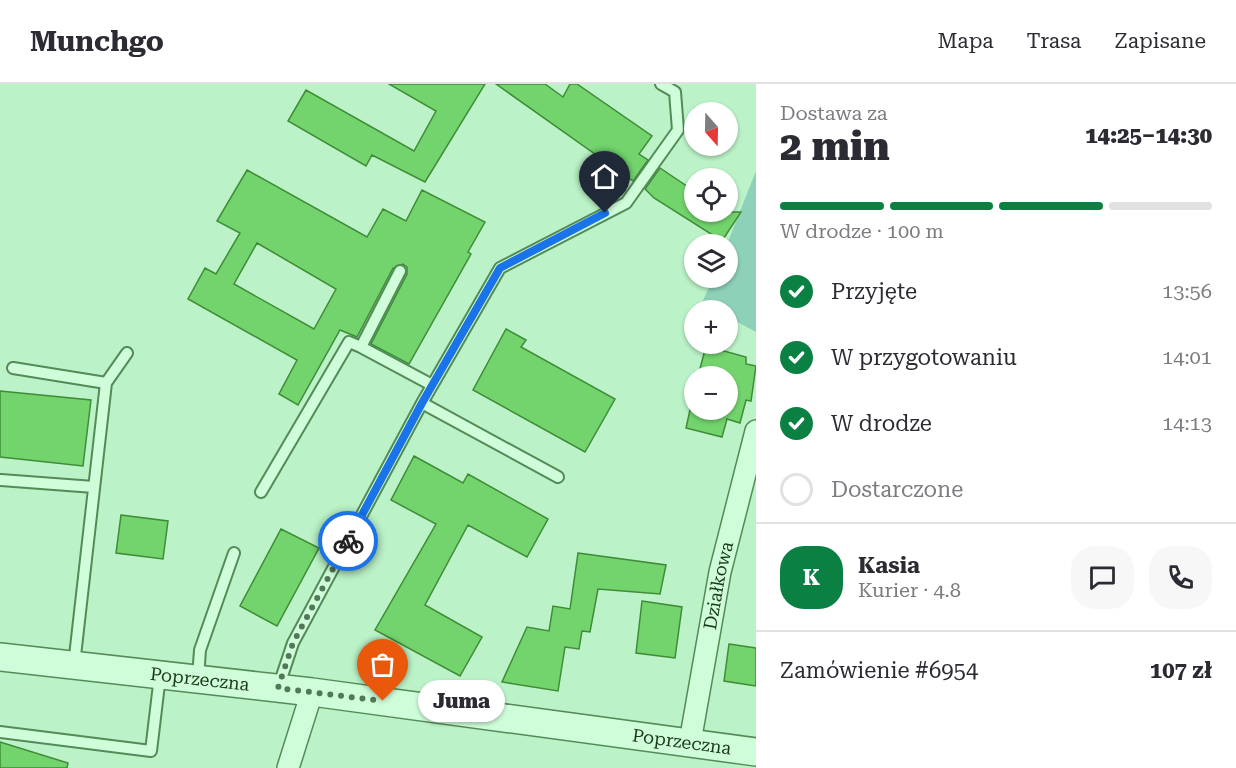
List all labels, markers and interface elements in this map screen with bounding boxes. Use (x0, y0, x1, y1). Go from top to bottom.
text: Munchgo (30, 25, 164, 58)
text: Mapa (937, 29, 994, 53)
text: Trasa (1027, 29, 1081, 53)
text: Zapisane (1114, 29, 1206, 53)
text: Dostawa za (780, 101, 888, 125)
north arrow (684, 102, 738, 156)
map controls (684, 102, 738, 420)
text: 14:25–14:30 (1085, 123, 1212, 148)
text: 2 min (780, 124, 890, 170)
pin (579, 151, 630, 213)
icon: home (588, 160, 621, 193)
button: locate (684, 168, 738, 222)
text: W drodze · 100 m (780, 219, 944, 243)
button: layers (684, 234, 738, 288)
icon: check (780, 275, 813, 308)
text: Przyjęte (831, 279, 917, 304)
text: 13:56 (1162, 279, 1212, 303)
button: + (684, 300, 738, 354)
icon: check (780, 341, 813, 374)
text: W przygotowaniu (831, 345, 1017, 370)
text: 14:01 (1162, 345, 1212, 369)
button: − (684, 366, 738, 420)
icon: check (780, 407, 813, 440)
text: W drodze (831, 411, 932, 436)
text: 14:13 (1162, 411, 1212, 435)
text: Dostarczone (831, 477, 963, 502)
courier (318, 511, 378, 571)
icon: bike (332, 525, 365, 558)
street label: Działkowa (699, 539, 737, 631)
button: chat (1071, 546, 1134, 609)
button: phone (1149, 546, 1212, 609)
text: Kasia (858, 553, 920, 578)
text: K (803, 565, 820, 590)
text: Kurier · 4.8 (858, 578, 961, 602)
pin (357, 639, 408, 701)
icon: bag (366, 648, 399, 681)
text: Zamówienie #6954 (780, 658, 978, 683)
text: 107 zł (1150, 658, 1212, 683)
street label: Poprzeczna (149, 663, 251, 695)
callout: Juma (419, 680, 506, 722)
text: Juma (433, 689, 490, 713)
street label: Poprzeczna (631, 724, 733, 759)

